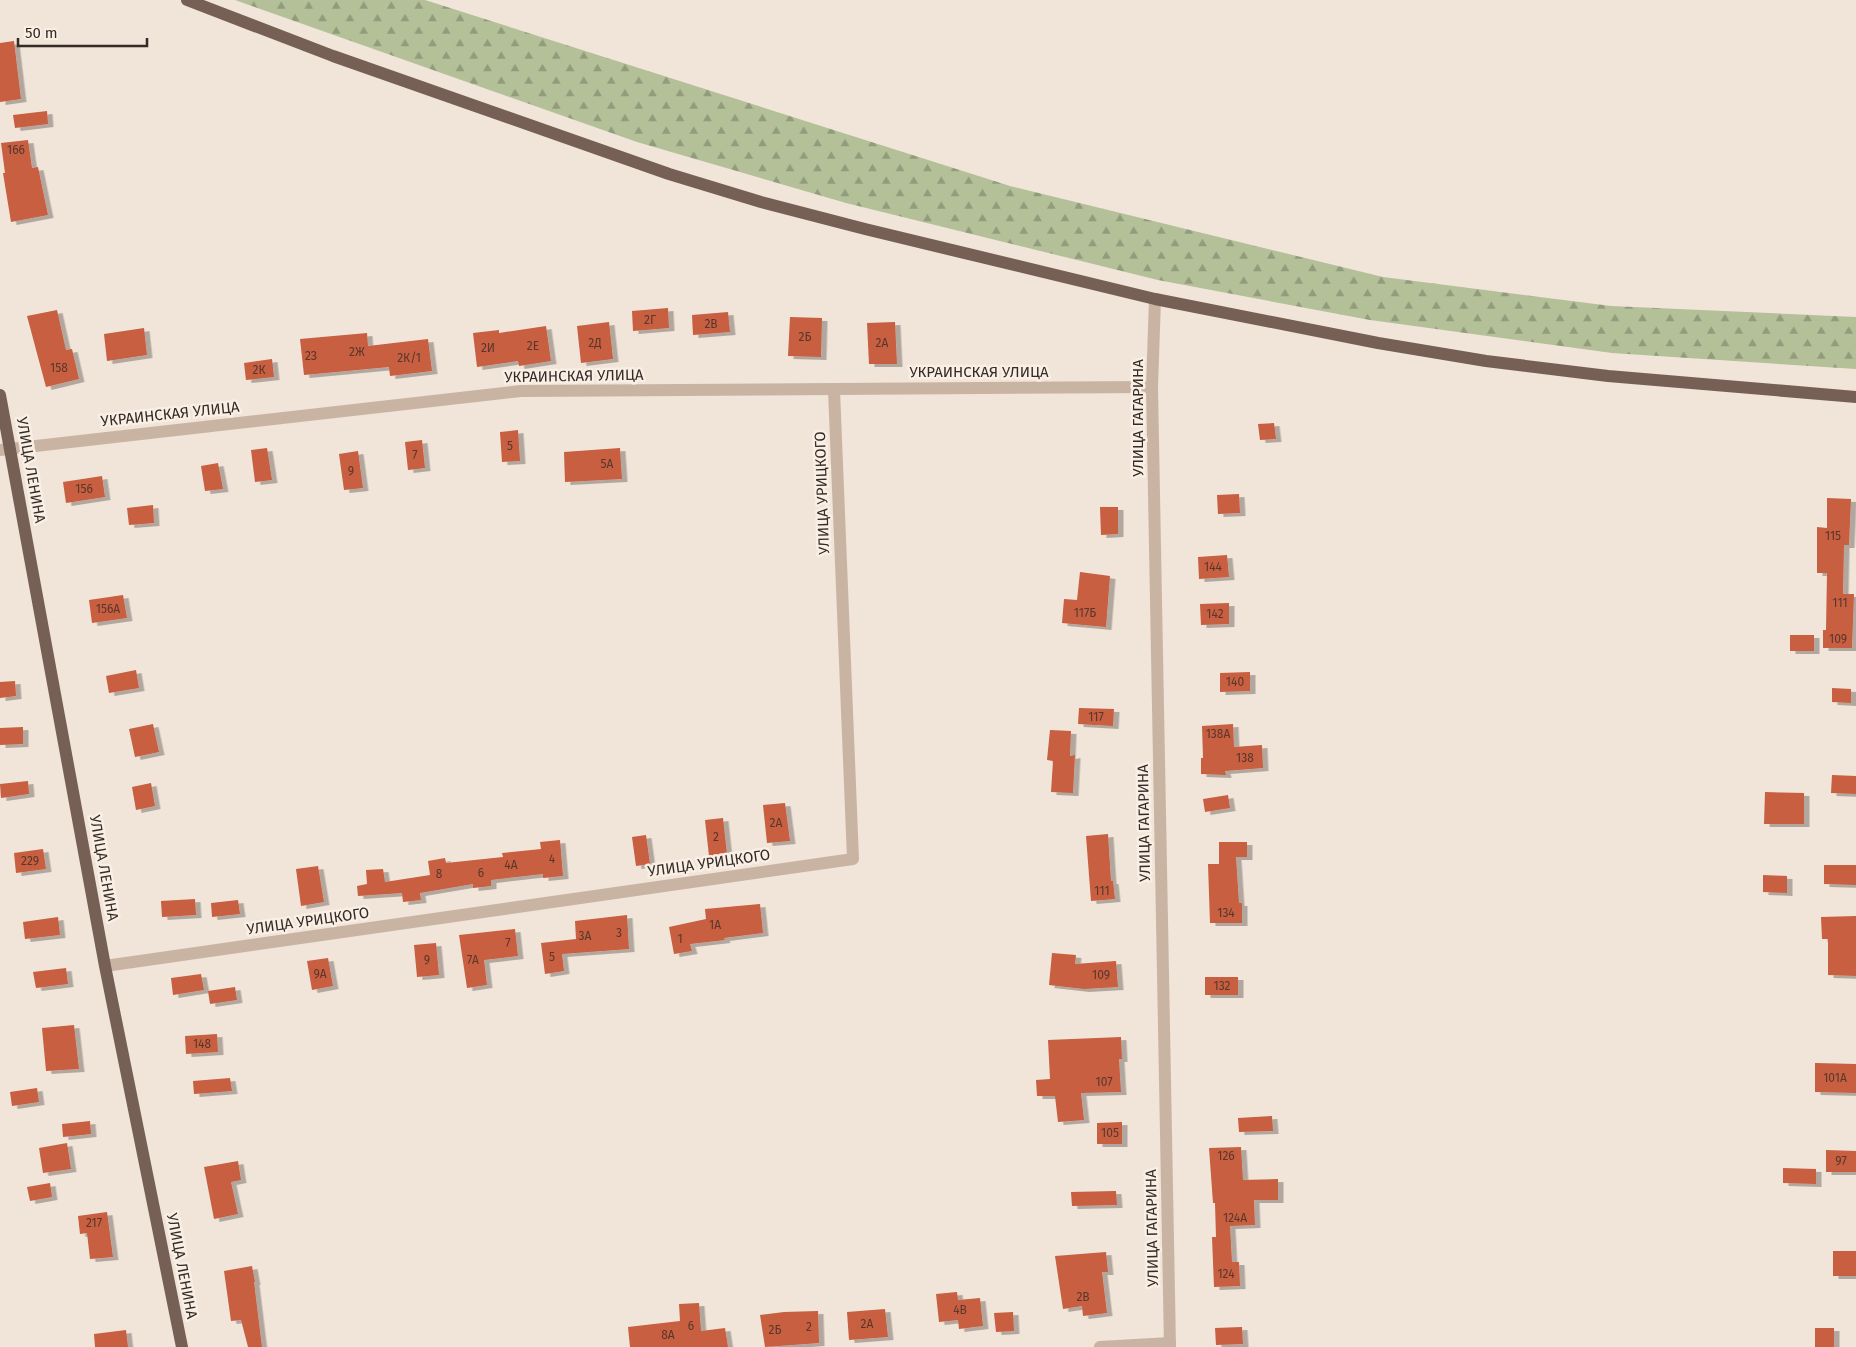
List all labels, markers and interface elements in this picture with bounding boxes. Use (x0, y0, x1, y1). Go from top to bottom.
scale bar (18, 15, 146, 47)
text: 50 m (25, 24, 58, 42)
house number: 166 (7, 143, 25, 157)
house number: 2Г (644, 313, 656, 327)
house number: 2В (704, 317, 718, 331)
house number: 2Б (799, 330, 811, 344)
house number: 2Д (588, 336, 602, 350)
house number: 2А (876, 336, 889, 350)
house number: 2Е (527, 339, 539, 353)
house number: 2И (481, 341, 495, 355)
house number: 2Ж (349, 345, 365, 359)
house number: 2З (305, 349, 317, 363)
house number: 2К/1 (397, 351, 421, 365)
street label: УЛИЦА ГАГАРИНА (1129, 359, 1147, 477)
house number: 158 (50, 361, 68, 375)
house number: 2К (252, 363, 266, 377)
street label: УКРАИНСКАЯ УЛИЦА (909, 363, 1049, 381)
street label: УКРАИНСКАЯ УЛИЦА (504, 366, 644, 386)
street label: УКРАИНСКАЯ УЛИЦА (100, 398, 241, 430)
street label: УЛИЦА ЛЕНИНА (13, 415, 49, 525)
street label: УЛИЦА УРИЦКОГО (811, 431, 833, 555)
house number: 5 (507, 439, 513, 453)
house number: 7 (412, 448, 418, 462)
house number: 5А (601, 457, 614, 471)
house number: 9 (348, 464, 354, 478)
house number: 156 (75, 482, 93, 496)
house number: 115 (1825, 529, 1841, 543)
house number: 144 (1204, 560, 1223, 574)
house number: 111 (1832, 596, 1848, 610)
house number: 156А (96, 602, 120, 616)
house number: 117Б (1074, 606, 1096, 620)
house number: 142 (1206, 607, 1224, 621)
house number: 109 (1829, 632, 1847, 646)
house number: 140 (1226, 675, 1244, 689)
house number: 117 (1088, 710, 1104, 724)
house number: 138А (1206, 727, 1230, 741)
house number: 138 (1236, 751, 1254, 765)
street label: УЛИЦА ГАГАРИНА (1134, 764, 1154, 882)
street label: УЛИЦА ЛЕНИНА (86, 813, 122, 923)
house number: 2А (770, 816, 783, 830)
house number: 2 (713, 830, 719, 844)
street label: УЛИЦА УРИЦКОГО (647, 845, 771, 881)
house number: 4 (549, 852, 556, 866)
house number: 229 (21, 854, 39, 868)
house number: 4А (504, 858, 518, 872)
house number: 6 (478, 866, 484, 880)
house number: 8 (436, 867, 443, 881)
house number: 111 (1094, 884, 1110, 898)
street label: УЛИЦА УРИЦКОГО (246, 903, 370, 939)
house number: 134 (1217, 906, 1235, 920)
house number: 1А (709, 918, 721, 932)
house number: 3 (616, 926, 622, 940)
house number: 3А (579, 929, 592, 943)
house number: 1 (677, 932, 683, 946)
house number: 7 (505, 936, 511, 950)
house number: 5 (549, 950, 555, 964)
house number: 9 (424, 953, 430, 967)
house number: 7А (467, 953, 479, 967)
house number: 9А (313, 967, 327, 981)
house number: 109 (1092, 968, 1110, 982)
house number: 132 (1213, 979, 1231, 993)
house number: 148 (193, 1037, 211, 1051)
house number: 101А (1823, 1071, 1847, 1085)
house number: 107 (1096, 1075, 1112, 1089)
house number: 105 (1101, 1126, 1119, 1140)
house number: 126 (1217, 1149, 1235, 1163)
house number: 97 (1835, 1154, 1847, 1168)
street label: УЛИЦА ГАГАРИНА (1142, 1169, 1162, 1287)
street label: УЛИЦА ЛЕНИНА (163, 1211, 201, 1321)
house number: 124А (1223, 1211, 1247, 1225)
house number: 217 (86, 1216, 102, 1230)
house number: 124 (1217, 1267, 1235, 1281)
house number: 2В (1076, 1290, 1090, 1304)
house number: 4В (953, 1303, 967, 1317)
house number: 2А (861, 1317, 874, 1331)
house number: 6 (688, 1319, 694, 1333)
house number: 2 (806, 1320, 812, 1334)
house number: 2Б (769, 1323, 781, 1337)
house number: 8А (661, 1328, 675, 1342)

